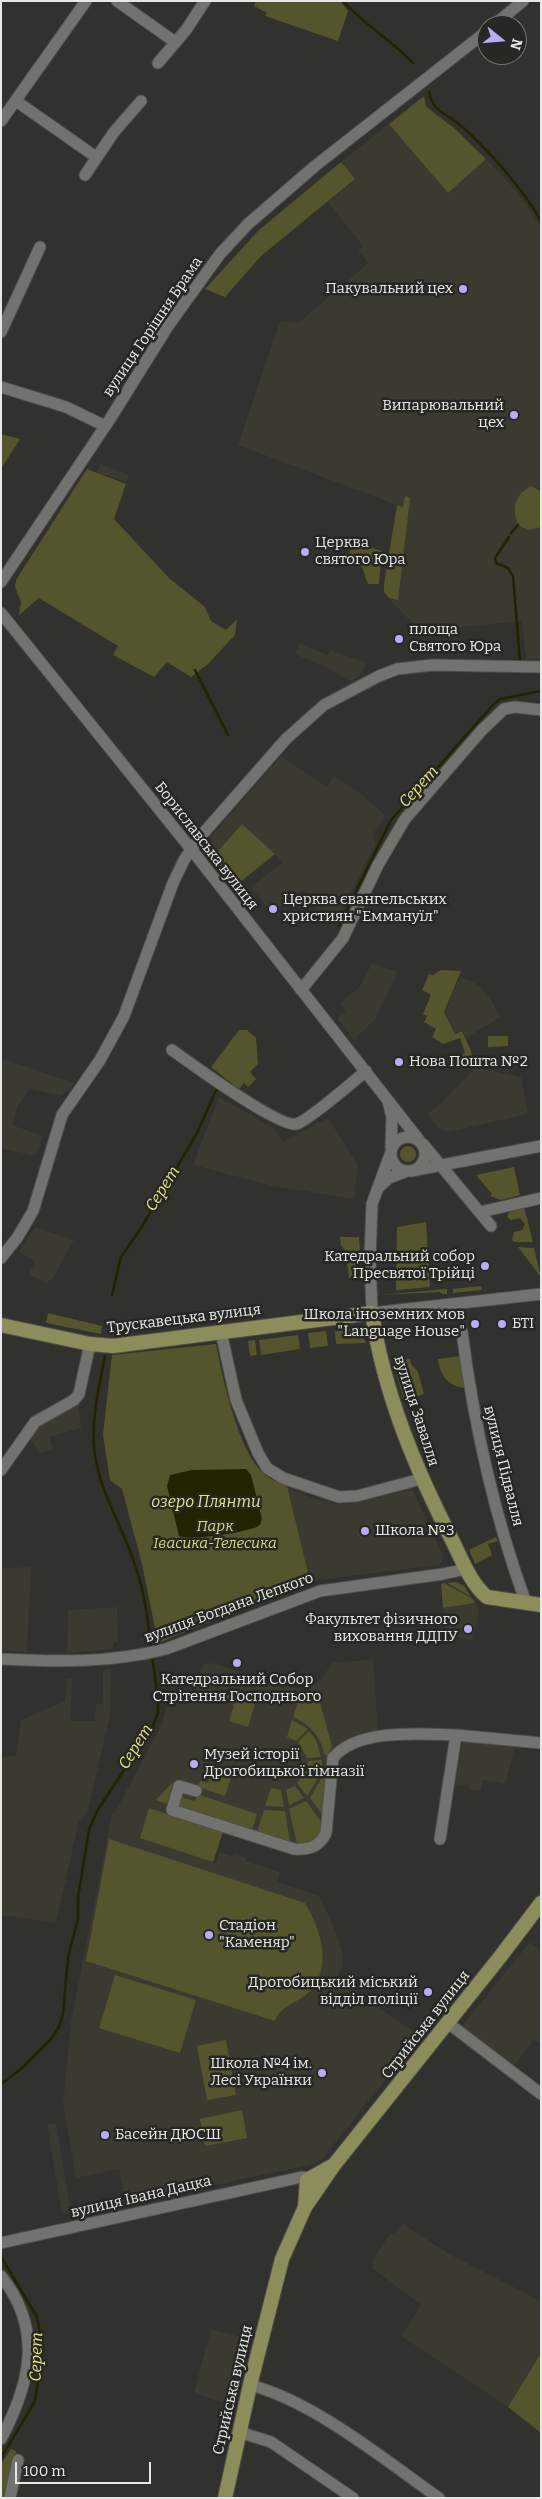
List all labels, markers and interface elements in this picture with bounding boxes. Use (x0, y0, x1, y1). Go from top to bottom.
north arrow (477, 15, 527, 65)
text: N (506, 37, 526, 52)
street label: вулиця Горішня Брама (99, 254, 207, 400)
place label: Пакувальний цех (325, 280, 453, 298)
marker: Пакувальний цех (457, 283, 469, 295)
place label: Випарювальний цех (382, 397, 504, 432)
marker: Випарювальний цех (508, 409, 520, 421)
place label: Церква святого Юра (315, 534, 406, 569)
marker: Церква святого Юра (299, 546, 311, 558)
place label: площа Святого Юра (409, 621, 501, 656)
marker: площа Святого Юра (393, 633, 405, 645)
water label: Серет (395, 762, 443, 812)
street label: Бориславська вулиця (151, 779, 261, 913)
place label: Церква євангельських християн "Еммануїл" (283, 891, 447, 926)
marker: Церква євангельських християн "Еммануїл" (267, 903, 279, 915)
place label: Нова Пошта №2 (409, 1053, 528, 1071)
marker: Нова Пошта №2 (393, 1056, 405, 1068)
water label: Серет (142, 1163, 184, 1215)
place label: Катедральний собор Пресвятої Трійці (324, 1248, 475, 1283)
marker: Катедральний собор Пресвятої Трійці (479, 1260, 491, 1272)
street label: Трускавецька вулиця (106, 1301, 262, 1337)
place label: Школа іноземних мов "Language House" (303, 1306, 465, 1341)
place label: БТІ (512, 1315, 534, 1333)
marker: Школа іноземних мов "Language House" (469, 1318, 481, 1330)
marker: БТІ (496, 1318, 508, 1330)
street label: вулиця Завалля (390, 1353, 442, 1469)
street label: вулиця Підвалля (479, 1404, 527, 1528)
water label: озеро Плянти (151, 1493, 261, 1513)
park label: Парк Івасика-Телесика (153, 1518, 277, 1553)
place label: Школа №3 (375, 1522, 455, 1540)
marker: Школа №3 (359, 1525, 371, 1537)
street label: вулиця Богдана Лепкого (142, 1569, 316, 1647)
place label: Факультет фізичного виховання ДДПУ (305, 1611, 458, 1646)
marker: Факультет фізичного виховання ДДПУ (462, 1623, 474, 1635)
marker: Катедральний Собор Стрітення Господнього (231, 1657, 243, 1669)
place label: Катедральний Собор Стрітення Господнього (153, 1671, 321, 1706)
water label: Серет (115, 1721, 157, 1773)
place label: Музей історії Дрогобицької гімназії (204, 1746, 364, 1781)
marker: Музей історії Дрогобицької гімназії (188, 1758, 200, 1770)
place label: Стадіон "Каменяр" (219, 1917, 295, 1952)
marker: Стадіон "Каменяр" (203, 1929, 215, 1941)
street label: Стрийська вулиця (378, 1967, 474, 2083)
place label: Дрогобицький міський відділ поліції (248, 1974, 418, 2009)
marker: Дрогобицький міський відділ поліції (422, 1986, 434, 1998)
place label: Школа №4 ім. Лесі Українки (210, 2055, 312, 2090)
marker: Школа №4 ім. Лесі Українки (316, 2067, 328, 2079)
place label: Басейн ДЮСШ (115, 2126, 221, 2144)
marker: Басейн ДЮСШ (99, 2129, 111, 2141)
street label: вулиця Івана Дацка (69, 2172, 213, 2222)
street label: Стрийська вулиця (209, 2323, 257, 2457)
water label: Серет (27, 2332, 47, 2382)
scale bar (18, 2452, 154, 2484)
text: 100 m (23, 2462, 66, 2480)

